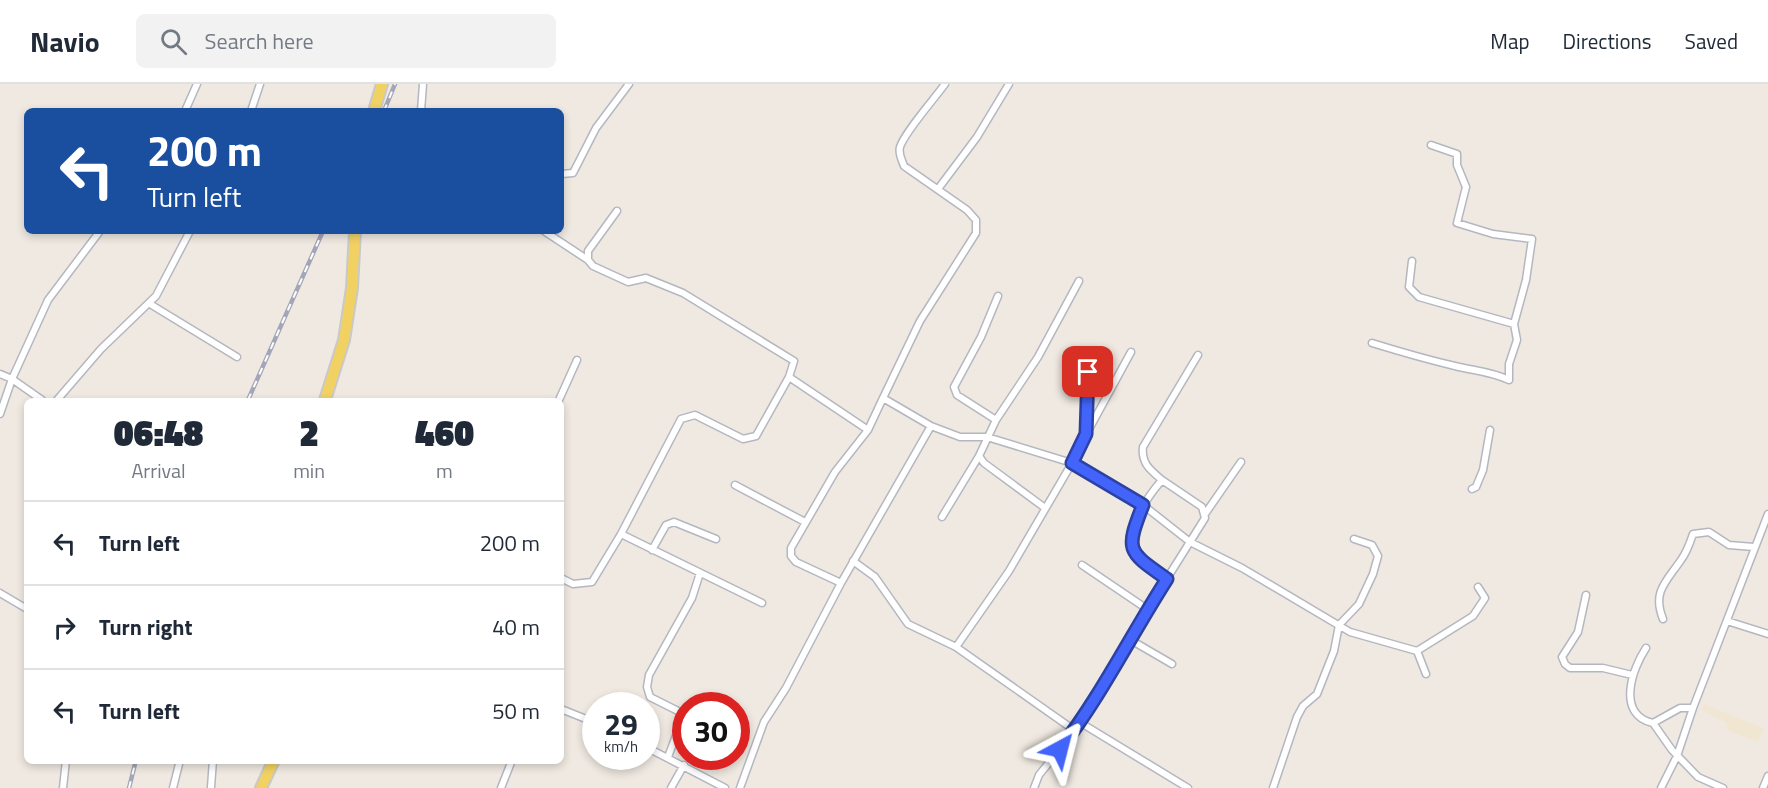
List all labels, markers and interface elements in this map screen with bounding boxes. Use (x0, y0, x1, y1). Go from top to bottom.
search box (136, 14, 556, 68)
text: Navio (30, 20, 100, 63)
text: Search here (205, 24, 314, 58)
icon: search (157, 25, 190, 58)
text: Map (1490, 25, 1530, 57)
text: Directions (1563, 25, 1652, 57)
text: Saved (1685, 25, 1738, 57)
text: 200 m (147, 118, 262, 182)
icon: left (48, 132, 126, 210)
text: Turn left (147, 176, 241, 217)
pin (1062, 346, 1113, 397)
icon: arrive (1071, 355, 1104, 388)
text: 06:48 (114, 405, 203, 460)
text: 2 (299, 405, 319, 460)
text: 460 (415, 405, 474, 460)
text: Arrival (131, 455, 186, 486)
text: min (293, 455, 325, 486)
text: m (436, 455, 453, 486)
text: Turn left (99, 526, 180, 560)
text: 200 m (480, 526, 540, 560)
icon: left (48, 527, 81, 560)
text: Turn right (99, 610, 193, 644)
text: 40 m (492, 610, 540, 644)
icon: right (48, 611, 81, 644)
speed limit sign: 30 (672, 692, 750, 770)
text: Turn left (99, 694, 180, 728)
text: 50 m (492, 694, 540, 728)
icon: left (48, 695, 81, 728)
text: 29 (604, 701, 638, 747)
position arrow (1028, 717, 1092, 781)
text: km/h (604, 735, 638, 758)

